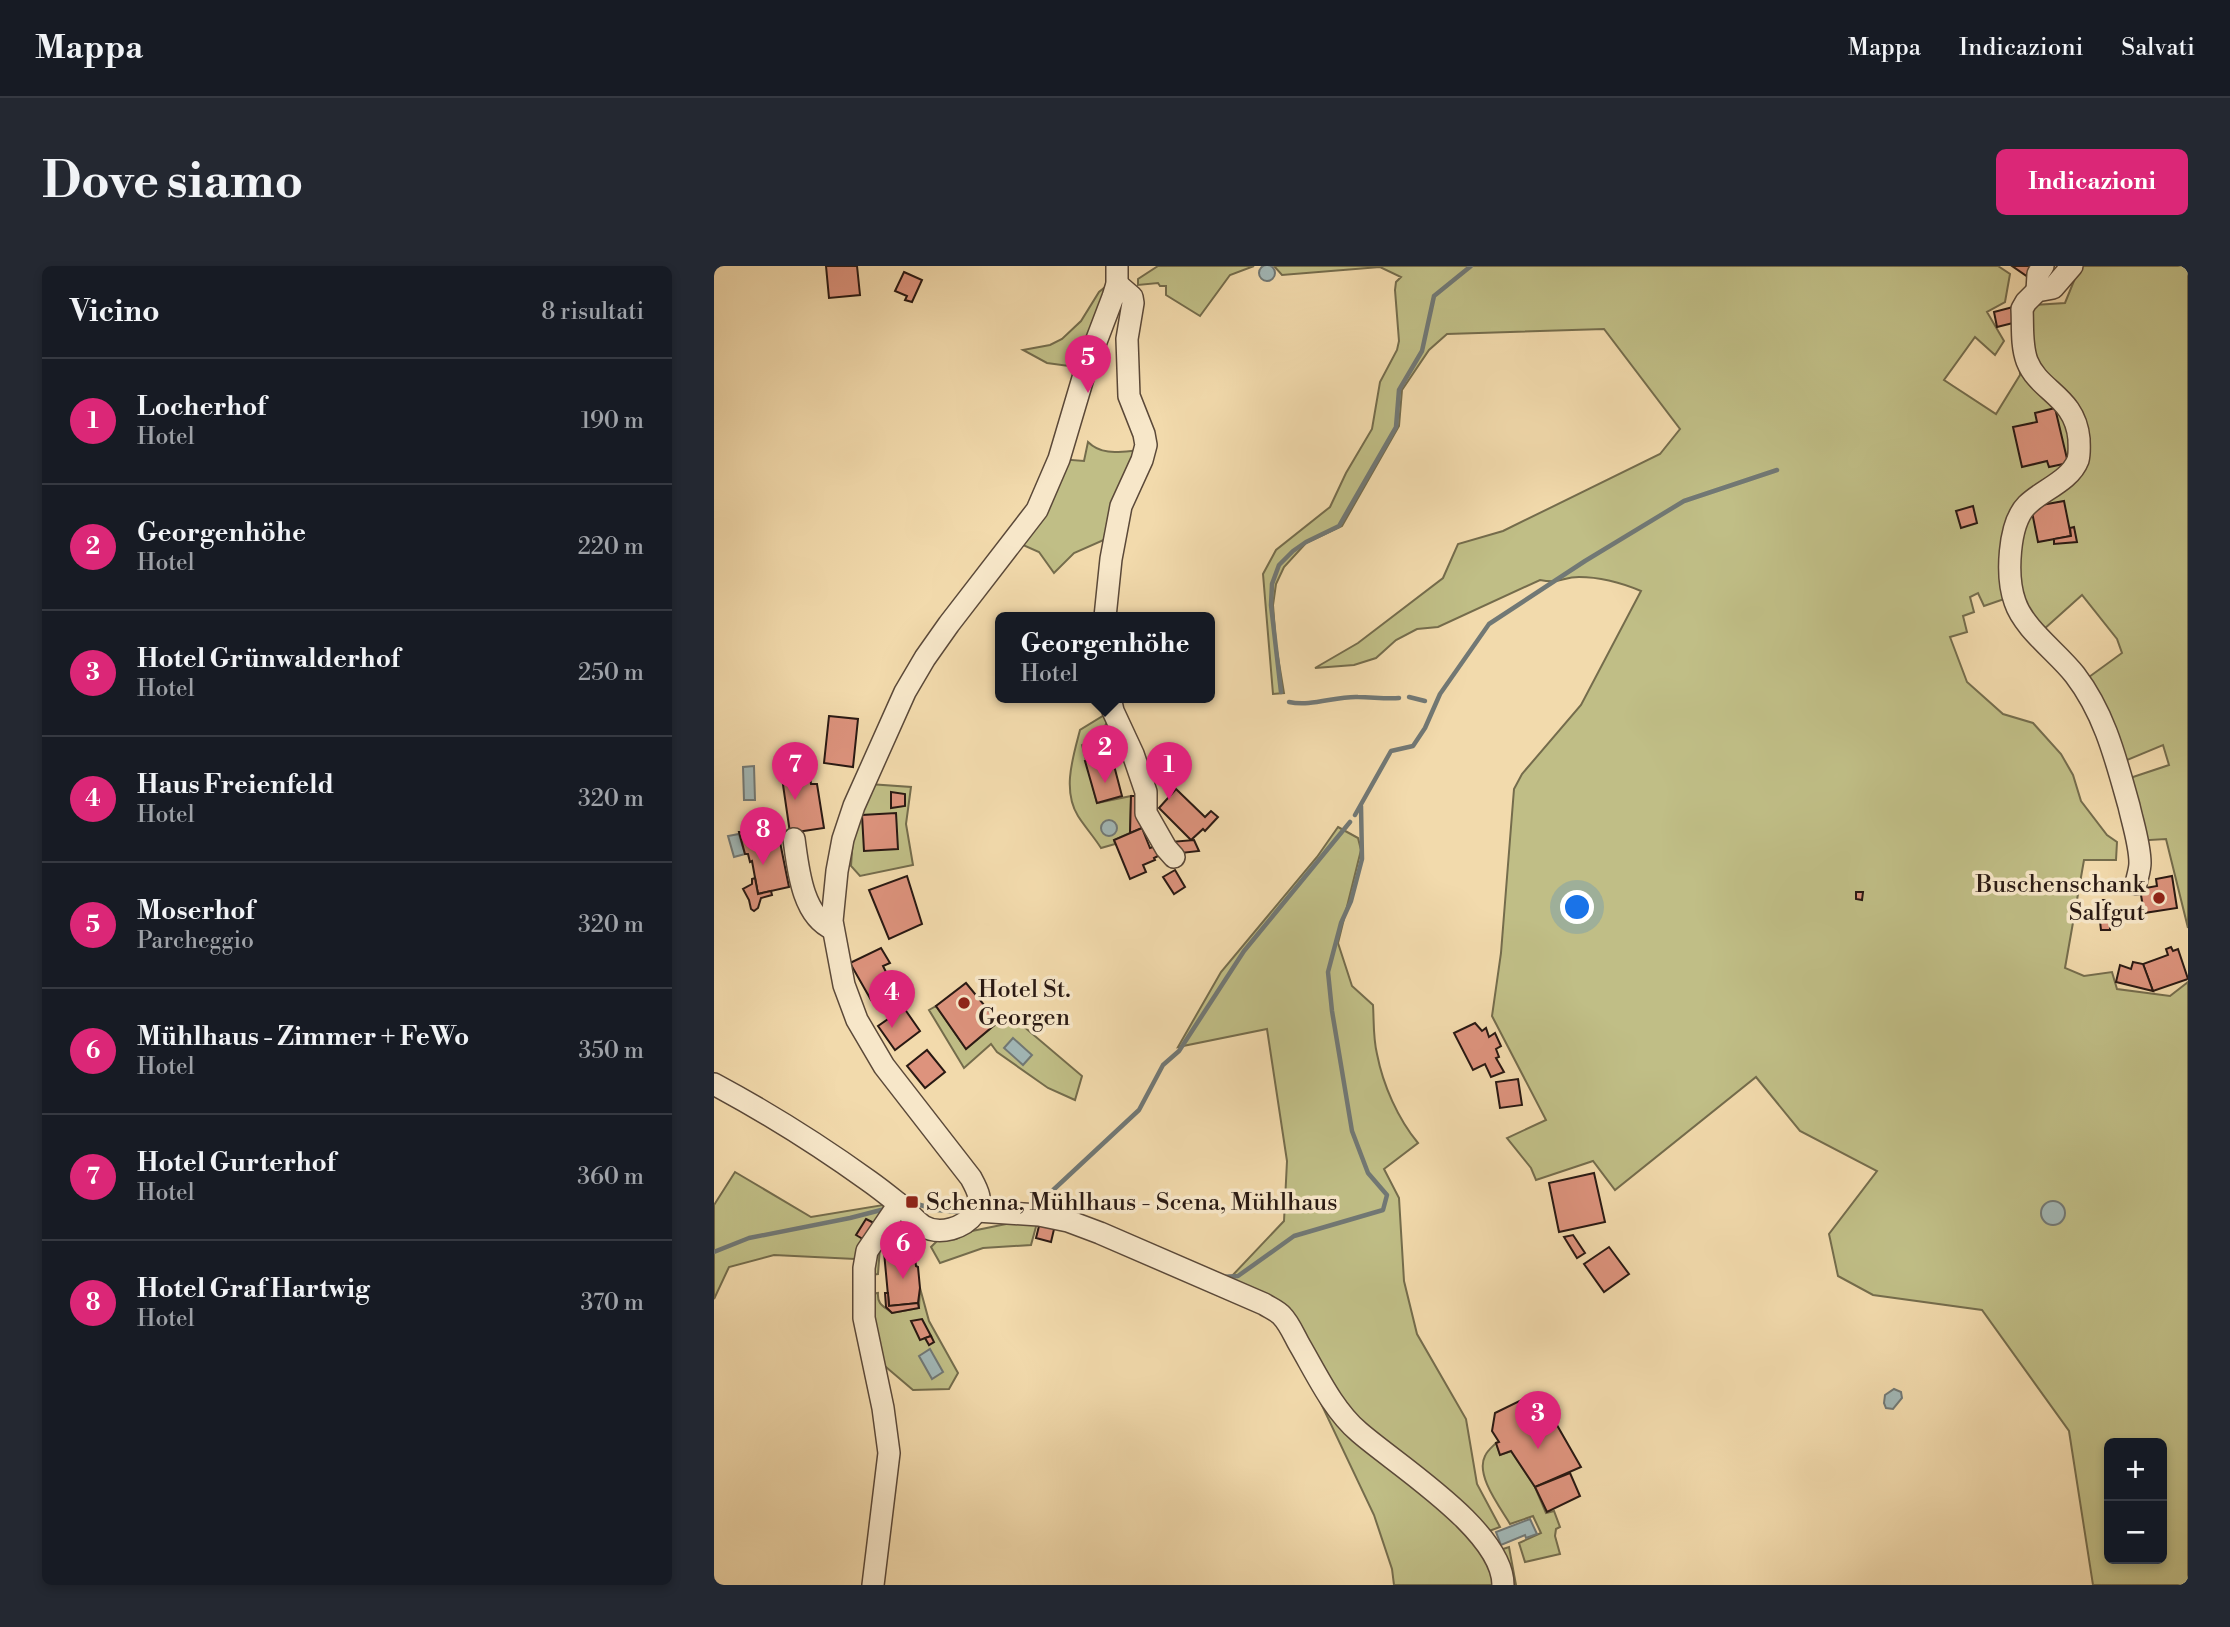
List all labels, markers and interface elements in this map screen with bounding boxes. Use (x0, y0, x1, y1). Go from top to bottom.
text: Mappa (35, 28, 143, 69)
text: Mappa (1848, 33, 1921, 63)
text: Indicazioni (1959, 33, 2083, 63)
text: Salvati (2121, 33, 2195, 63)
button: Indicazioni (1996, 149, 2188, 215)
text: Dove siamo (42, 152, 303, 213)
text: Vicino (70, 293, 160, 331)
text: 8 risultati (541, 298, 644, 326)
pin: 5 (1065, 335, 1111, 393)
text: Locherhof (137, 391, 266, 423)
text: 1 (87, 407, 99, 435)
text: 190 m (581, 407, 644, 435)
text: Hotel (137, 423, 195, 451)
text: Georgenhöhe (137, 517, 306, 549)
text: 2 (86, 533, 100, 561)
text: 220 m (578, 533, 644, 561)
text: Hotel (137, 549, 195, 577)
popup (995, 612, 1215, 703)
text: Georgenhöhe (1021, 628, 1189, 660)
text: Hotel Grünwalderhof (137, 643, 400, 675)
text: 3 (86, 659, 100, 687)
text: 250 m (578, 659, 644, 687)
text: Hotel (1021, 660, 1078, 688)
text: Hotel (137, 675, 195, 703)
pin: 2 (1082, 725, 1128, 783)
pin: 7 (772, 742, 818, 800)
pin: 1 (1146, 742, 1192, 800)
text: Haus Freienfeld (137, 769, 334, 801)
text: 4 (85, 785, 101, 813)
text: 320 m (578, 785, 644, 813)
text: Hotel (137, 801, 195, 829)
pin: 8 (740, 807, 786, 865)
place label: Buschenschank Salfgut (1975, 870, 2146, 928)
your location (1560, 890, 1594, 924)
marker: Buschenschank Salfgut (2151, 890, 2167, 906)
text: Moserhof (137, 895, 254, 927)
text: 5 (86, 911, 100, 939)
text: 320 m (578, 911, 644, 939)
text: Parcheggio (137, 927, 254, 955)
pin: 4 (869, 970, 915, 1028)
place label: Hotel St. Georgen (978, 975, 1071, 1033)
marker: Hotel St. Georgen (956, 995, 972, 1011)
text: Mühlhaus - Zimmer + FeWo (137, 1021, 469, 1053)
text: 6 (86, 1037, 100, 1065)
text: 350 m (578, 1037, 644, 1065)
text: Hotel (137, 1053, 195, 1081)
text: Hotel Gurterhof (137, 1147, 336, 1179)
text: 7 (86, 1163, 100, 1191)
text: 360 m (577, 1163, 644, 1191)
text: Hotel (137, 1179, 195, 1207)
place label: Schenna, Mühlhaus - Scena, Mühlhaus (926, 1188, 1338, 1218)
marker: Schenna, Mühlhaus - Scena, Mühlhaus (904, 1194, 920, 1210)
pin: 6 (880, 1221, 926, 1279)
text: Hotel Graf Hartwig (137, 1273, 370, 1305)
text: 8 (86, 1289, 100, 1317)
text: 370 m (581, 1289, 644, 1317)
text: Hotel (137, 1305, 195, 1333)
pin: 3 (1515, 1391, 1561, 1449)
map controls (2104, 1438, 2167, 1564)
button: + (2104, 1438, 2167, 1501)
button: − (2104, 1501, 2167, 1564)

